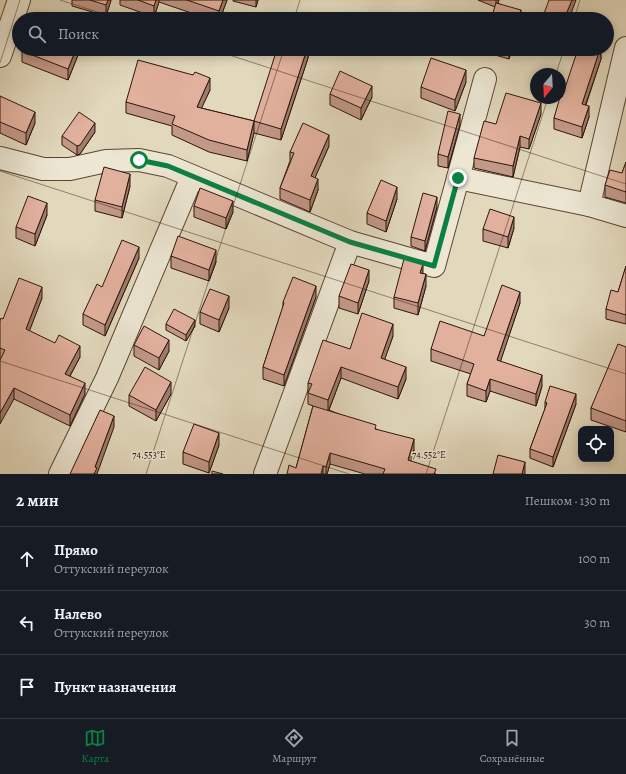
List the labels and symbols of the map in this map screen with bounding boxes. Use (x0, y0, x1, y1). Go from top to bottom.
north arrow (530, 68, 566, 104)
route start (130, 151, 148, 169)
route end (449, 169, 467, 187)
text: 74.553°E (132, 448, 166, 461)
text: 74.552°E (412, 448, 446, 461)

